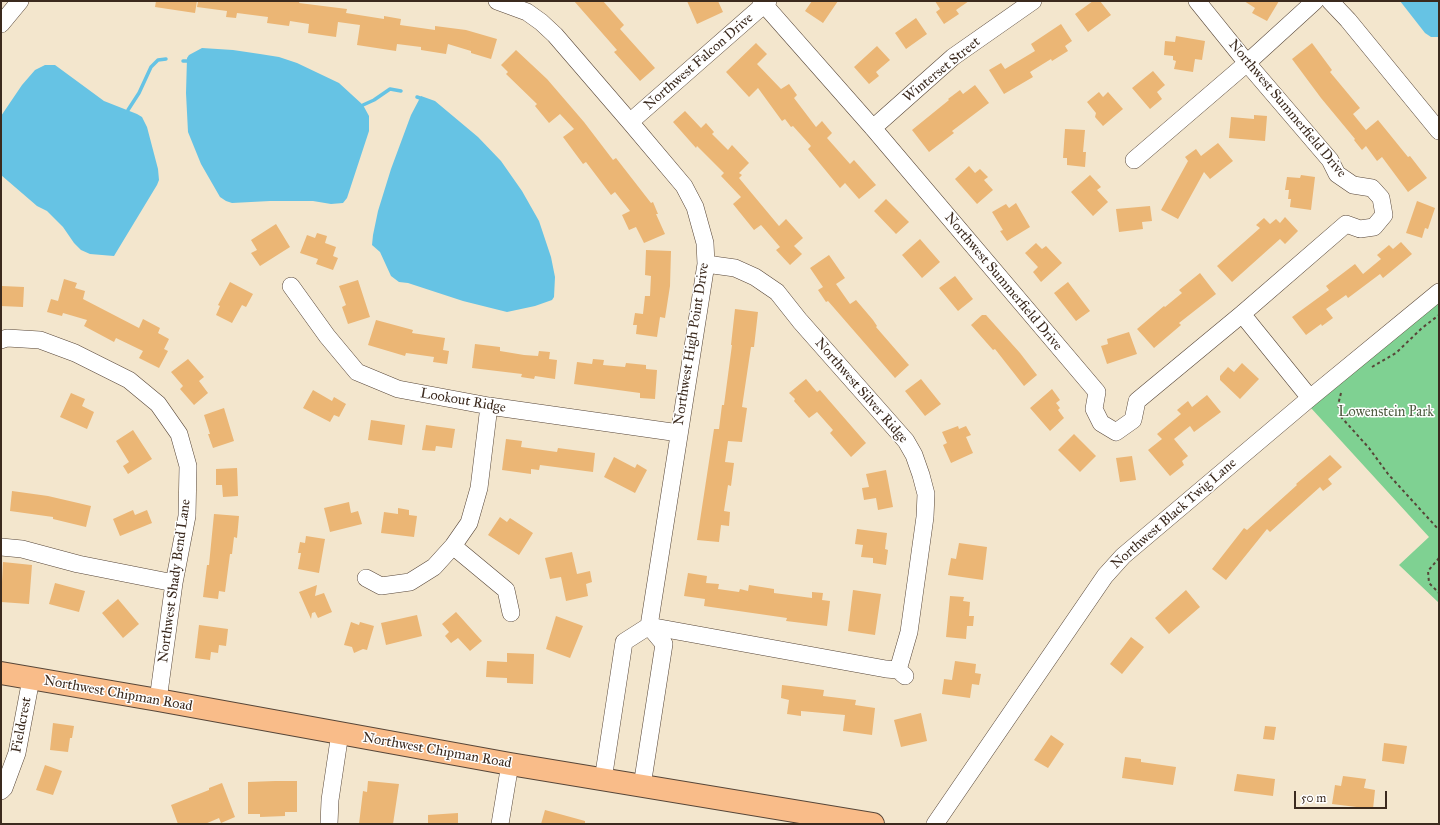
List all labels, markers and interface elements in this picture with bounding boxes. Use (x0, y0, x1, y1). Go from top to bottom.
street label: Northwest Falcon Drive (641, 10, 757, 114)
street label: Winterset Street (900, 34, 984, 106)
street label: Northwest Summerfield Drive (1224, 37, 1350, 181)
street label: Northwest Summerfield Drive (940, 210, 1066, 354)
street label: Northwest High Point Drive (671, 262, 713, 426)
street label: Northwest Silver Ridge (811, 335, 911, 447)
street label: Lookout Ridge (419, 385, 507, 417)
park label: Lowenstein Park (1338, 405, 1434, 421)
street label: Northwest Black Twig Lane (1108, 455, 1240, 573)
street label: Northwest Shady Bend Lane (155, 498, 195, 664)
street label: Northwest Chipman Road (42, 673, 194, 715)
street label: Fieldcrest (8, 696, 36, 754)
street label: Northwest Chipman Road (361, 730, 513, 772)
scale bar (1296, 783, 1389, 809)
text: 50 m (1301, 791, 1326, 805)

